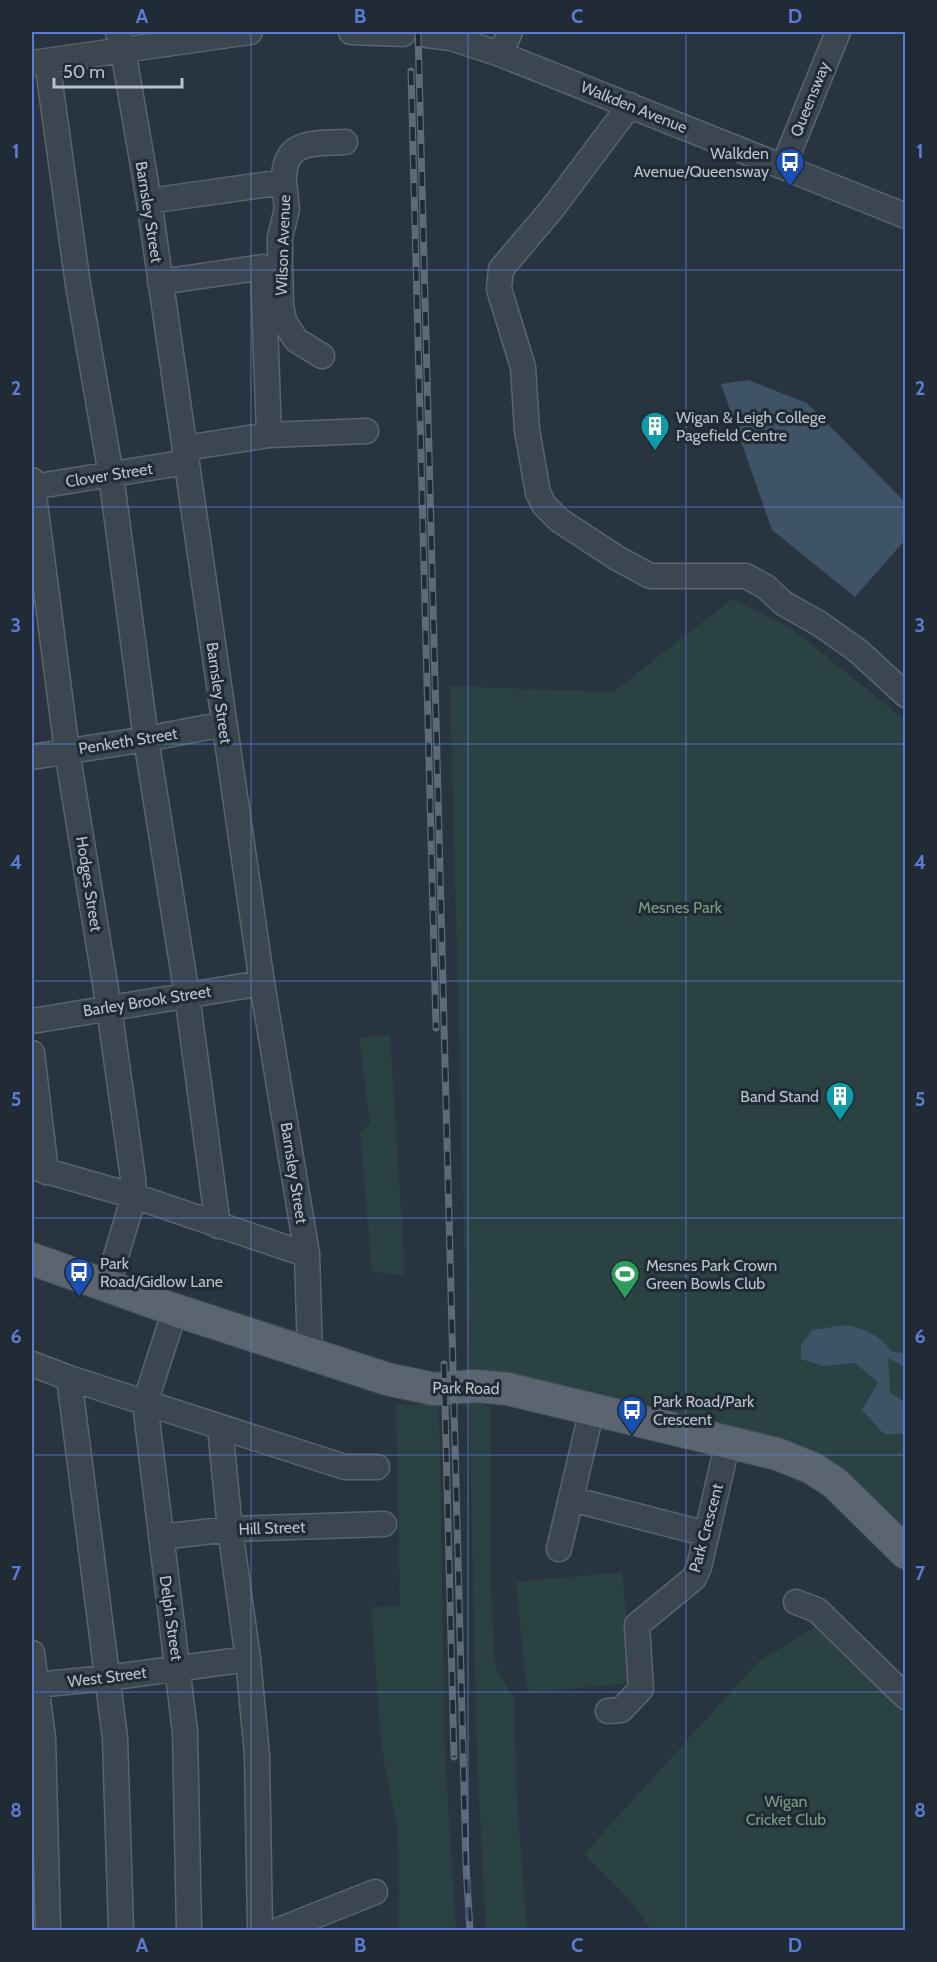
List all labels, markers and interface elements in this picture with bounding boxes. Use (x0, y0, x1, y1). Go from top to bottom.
text: A (136, 4, 149, 28)
text: B (354, 4, 366, 28)
text: C (571, 4, 583, 28)
text: D (788, 4, 802, 28)
scale bar (54, 51, 182, 89)
street label: Queensway (786, 59, 834, 139)
text: 50 m (63, 61, 105, 83)
street label: Walkden Avenue (578, 77, 690, 137)
text: 1 (12, 139, 20, 163)
text: 1 (916, 139, 924, 163)
place label: Walkden Avenue/Queensway (634, 144, 769, 181)
bus stop icon: Walkden Avenue/Queensway (774, 146, 806, 188)
street label: Barnsley Street (132, 160, 166, 265)
street label: Wilson Avenue (272, 194, 294, 296)
text: 2 (11, 376, 21, 400)
text: 2 (915, 376, 925, 400)
place label: Wigan & Leigh College Pagefield Centre (676, 408, 826, 445)
building icon: Wigan & Leigh College Pagefield Centre (639, 410, 671, 452)
street label: Clover Street (64, 459, 154, 491)
text: 3 (11, 613, 21, 637)
text: 3 (915, 613, 925, 637)
street label: Barnsley Street (202, 641, 236, 746)
street label: Penketh Street (77, 724, 179, 758)
street label: Hodges Street (72, 835, 106, 934)
text: 4 (10, 850, 22, 874)
text: 4 (914, 850, 926, 874)
park label: Mesnes Park (638, 898, 723, 917)
street label: Barley Brook Street (82, 981, 213, 1021)
building icon: Band Stand (824, 1080, 856, 1122)
text: 5 (11, 1087, 21, 1111)
place label: Band Stand (740, 1087, 819, 1106)
text: 5 (915, 1087, 925, 1111)
street label: Barnsley Street (277, 1121, 311, 1226)
place label: Park Road/Gidlow Lane (100, 1254, 223, 1291)
bus stop icon: Park Road/Gidlow Lane (63, 1256, 95, 1298)
place label: Mesnes Park Crown Green Bowls Club (646, 1256, 777, 1293)
sports icon: Mesnes Park Crown Green Bowls Club (609, 1258, 641, 1300)
text: 6 (10, 1324, 22, 1348)
text: 6 (914, 1324, 926, 1348)
street label: Park Road (432, 1378, 500, 1398)
place label: Park Road/Park Crescent (653, 1392, 755, 1429)
bus stop icon: Park Road/Park Crescent (616, 1394, 648, 1436)
street label: Park Crescent (685, 1481, 727, 1575)
street label: Hill Street (238, 1517, 306, 1539)
text: 7 (11, 1561, 22, 1585)
text: 7 (915, 1561, 926, 1585)
street label: Delph Street (156, 1574, 186, 1662)
street label: West Street (66, 1663, 148, 1691)
park label: Wigan Cricket Club (746, 1792, 826, 1829)
text: 8 (10, 1798, 22, 1822)
text: 8 (914, 1798, 926, 1822)
text: A (136, 1933, 149, 1957)
text: B (354, 1933, 366, 1957)
text: C (571, 1933, 583, 1957)
text: D (788, 1933, 802, 1957)

